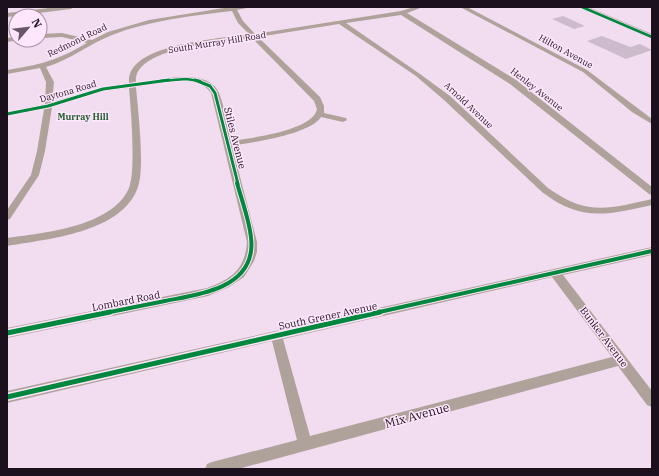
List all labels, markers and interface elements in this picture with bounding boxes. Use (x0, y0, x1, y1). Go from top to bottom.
north arrow (8, 8, 48, 48)
text: N (29, 16, 45, 31)
street label: Redmond Road (45, 21, 109, 59)
street label: South Murray Hill Road (167, 29, 267, 55)
street label: Hilton Avenue (537, 32, 595, 71)
street label: Henley Avenue (509, 65, 566, 113)
street label: Daytona Road (38, 78, 98, 104)
street label: Arnold Avenue (442, 80, 496, 131)
street label: Stiles Avenue (221, 106, 249, 170)
district label: Murray Hill (57, 111, 109, 122)
street label: Lombard Road (91, 288, 161, 314)
street label: South Grener Avenue (278, 299, 378, 333)
street label: Bunker Avenue (577, 304, 631, 370)
street label: Mix Avenue (383, 399, 451, 431)

